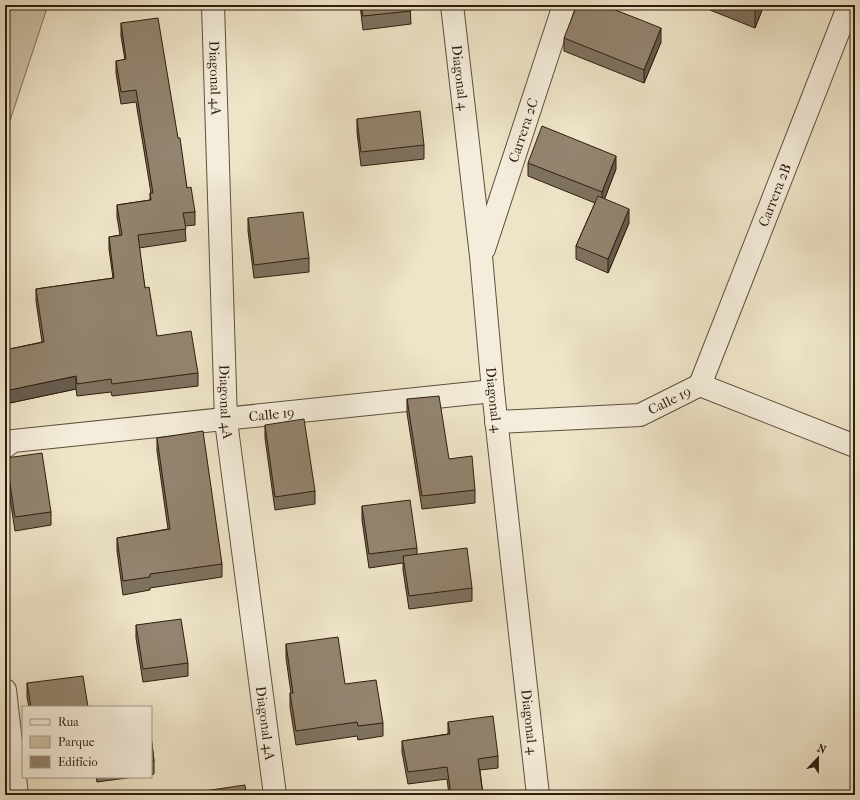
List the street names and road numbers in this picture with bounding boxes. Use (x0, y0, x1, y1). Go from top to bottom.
street label: Diagonal 4A (205, 40, 224, 116)
street label: Diagonal 4 (448, 44, 472, 112)
street label: Carrera 2C (505, 96, 542, 165)
street label: Carrera 2B (755, 161, 795, 229)
street label: Diagonal 4A (215, 364, 236, 441)
street label: Diagonal 4 (482, 366, 506, 434)
street label: Calle 19 (645, 383, 694, 419)
street label: Calle 19 (248, 404, 295, 425)
street label: Diagonal 4A (252, 685, 278, 762)
street label: Diagonal 4 (517, 688, 542, 756)

